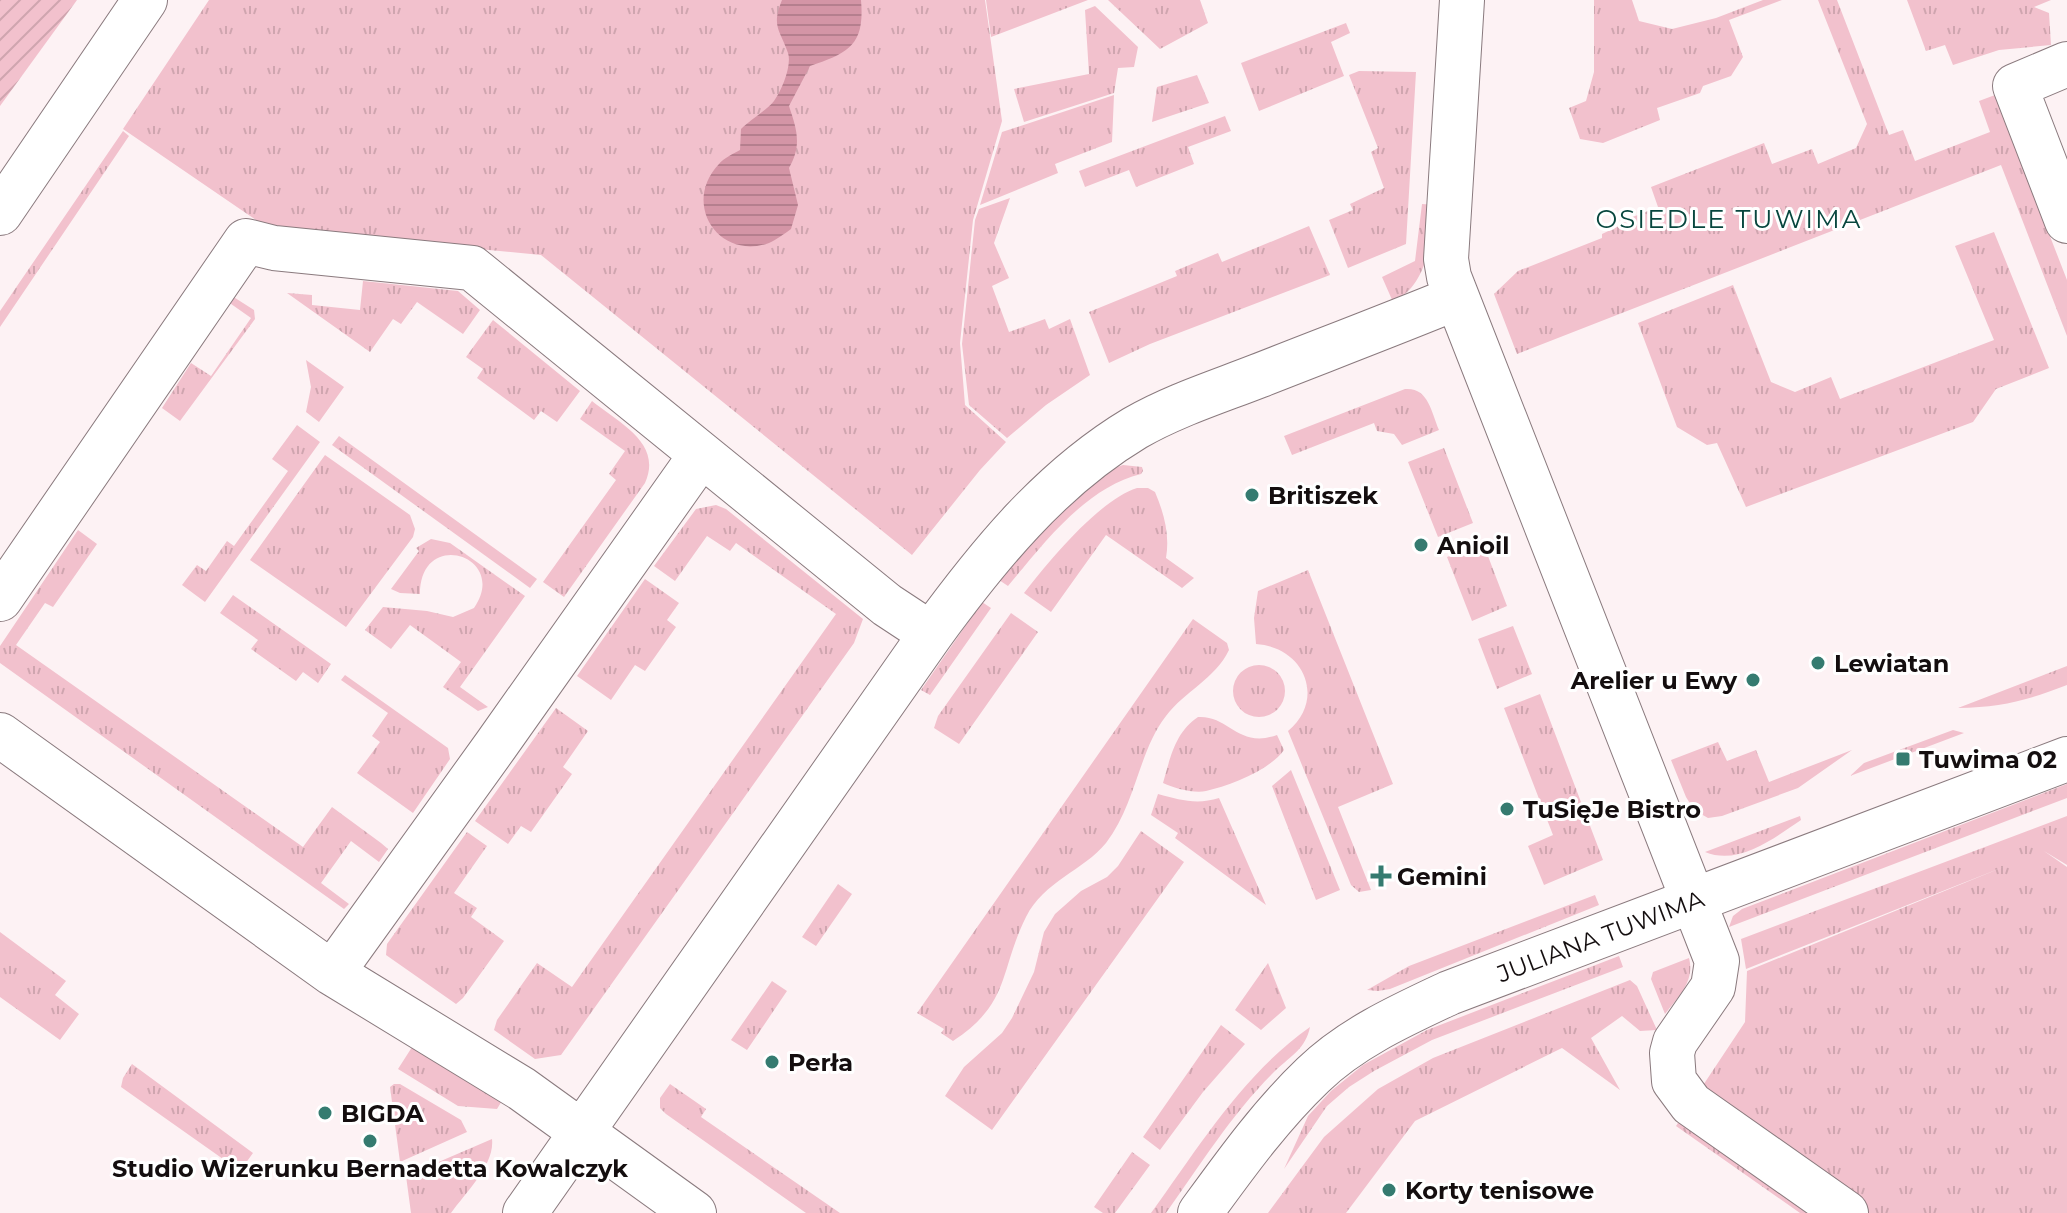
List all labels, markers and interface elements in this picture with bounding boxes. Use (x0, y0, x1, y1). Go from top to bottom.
district label: OSIEDLE TUWIMA (1595, 203, 1863, 235)
place label: Britiszek (1268, 481, 1378, 510)
marker: Britiszek (1243, 486, 1261, 504)
place label: Anioil (1436, 531, 1509, 560)
marker: Anioil (1412, 536, 1430, 554)
place label: Lewiatan (1834, 649, 1949, 678)
marker: Lewiatan (1809, 654, 1827, 672)
place label: Arelier u Ewy (1570, 666, 1738, 695)
marker: Arelier u Ewy (1744, 671, 1762, 689)
place label: Tuwima 02 (1919, 745, 2057, 774)
marker: Tuwima 02 (1894, 750, 1912, 768)
place label: TuSięJe Bistro (1523, 795, 1701, 824)
marker: TuSięJe Bistro (1498, 800, 1516, 818)
place label: Gemini (1397, 862, 1487, 891)
marker: Gemini (1372, 867, 1390, 885)
street label: JULIANA TUWIMA (1492, 883, 1709, 988)
place label: Perła (788, 1048, 853, 1077)
marker: Perła (763, 1053, 781, 1071)
place label: BIGDA (341, 1099, 424, 1128)
marker: BIGDA (316, 1104, 334, 1122)
marker: Studio Wizerunku Bernadetta Kowalczyk (361, 1132, 379, 1150)
place label: Studio Wizerunku Bernadetta Kowalczyk (112, 1154, 628, 1183)
place label: Korty tenisowe (1405, 1176, 1594, 1205)
marker: Korty tenisowe (1380, 1181, 1398, 1199)

